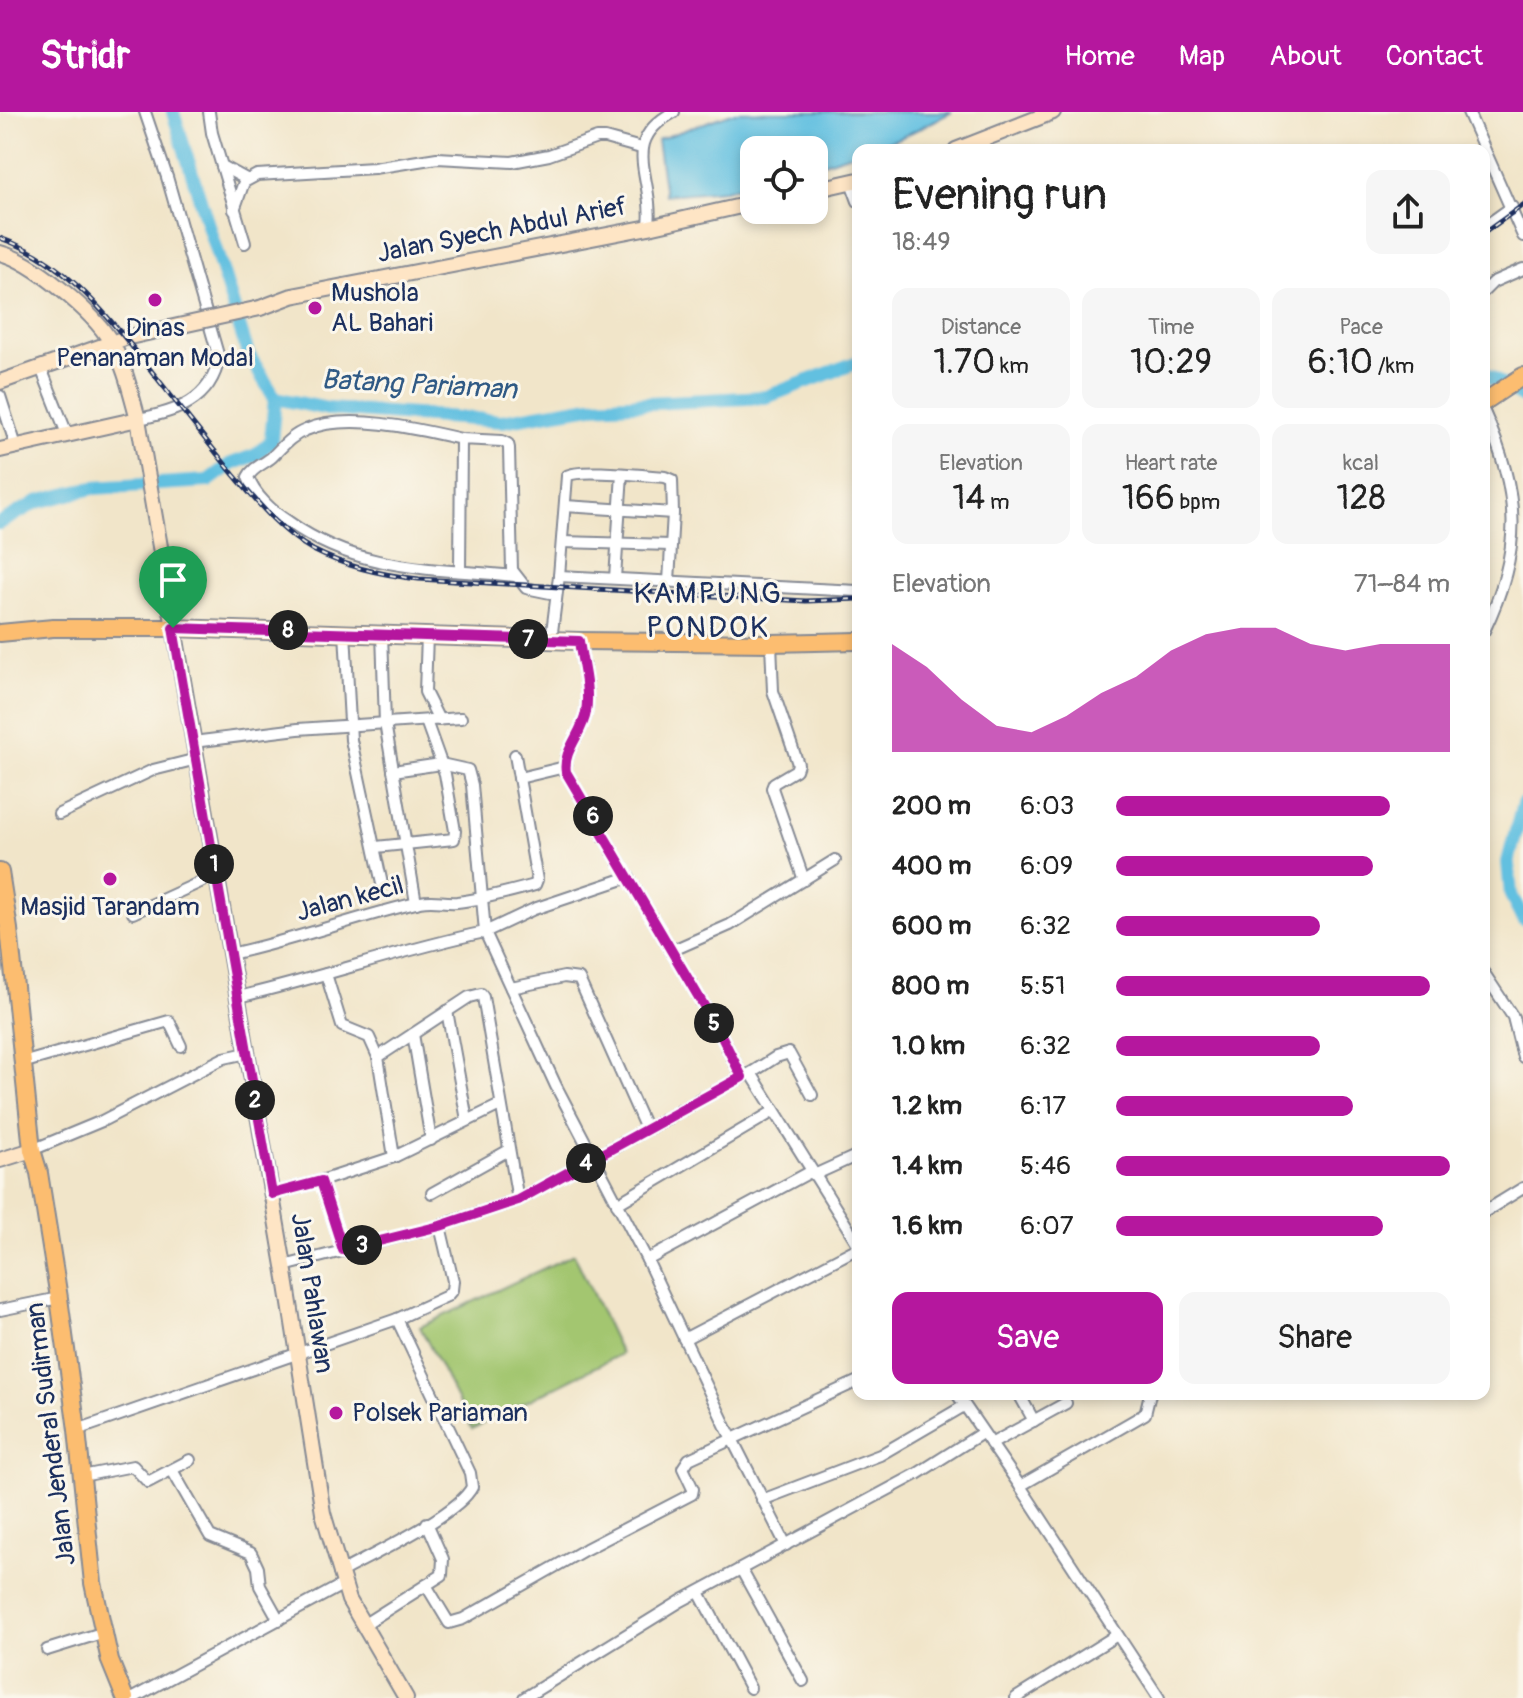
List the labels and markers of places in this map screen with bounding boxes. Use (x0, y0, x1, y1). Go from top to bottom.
place label: Mushola AL Bahari (331, 277, 433, 339)
marker: Dinas Penanaman Modal (146, 291, 164, 309)
marker: Mushola AL Bahari (306, 299, 324, 317)
place label: Dinas Penanaman Modal (56, 312, 254, 374)
pin (139, 546, 207, 628)
pin: 8 (268, 610, 308, 650)
pin: 7 (508, 619, 548, 659)
pin: 6 (573, 796, 613, 836)
pin: 1 (194, 844, 234, 884)
marker: Masjid Tarandam (101, 870, 119, 888)
place label: Masjid Tarandam (20, 891, 200, 923)
pin: 5 (694, 1003, 734, 1043)
pin: 2 (235, 1080, 275, 1120)
pin: 4 (566, 1143, 606, 1183)
pin: 3 (342, 1225, 382, 1265)
place label: Polsek Pariaman (352, 1397, 528, 1429)
marker: Polsek Pariaman (327, 1404, 345, 1422)

